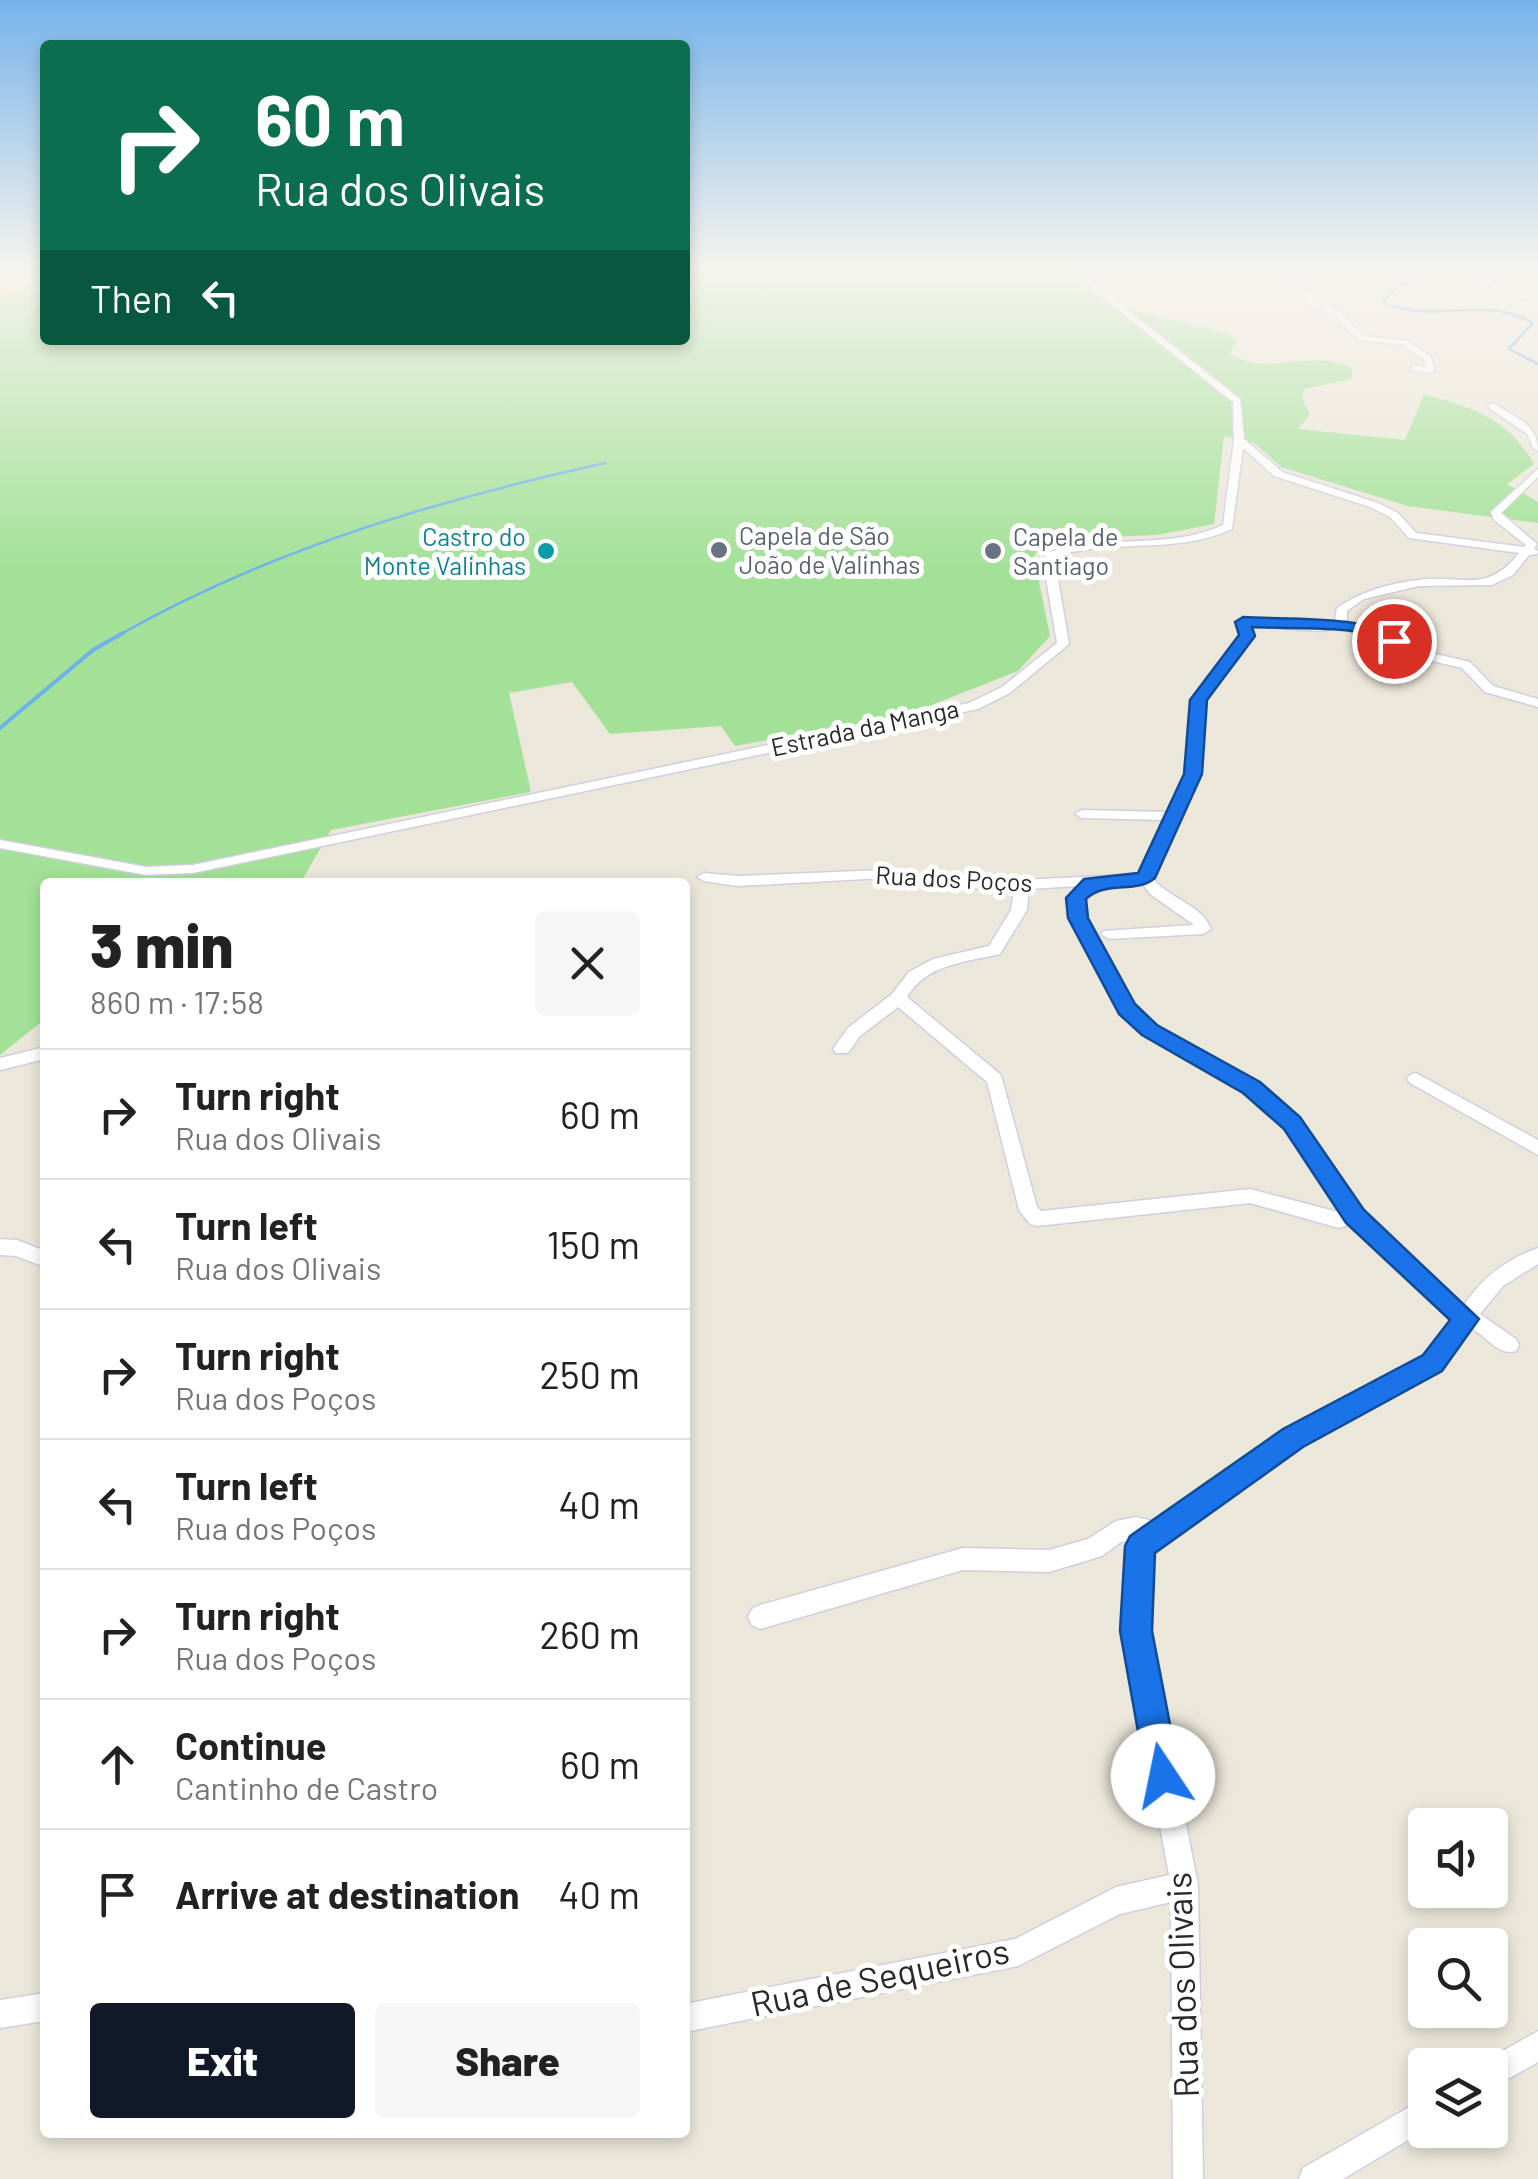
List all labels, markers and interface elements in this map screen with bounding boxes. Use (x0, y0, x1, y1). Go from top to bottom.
text: 60 m (255, 76, 405, 160)
icon: right (90, 80, 220, 210)
text: Rua dos Olivais (255, 161, 545, 215)
icon: left (193, 270, 248, 325)
text: Then (90, 275, 173, 321)
place label: Capela de São João de Valinhas (739, 520, 920, 579)
place label: Castro do Monte Valinhas (364, 521, 526, 580)
place label: Capela de Santiago (1013, 521, 1118, 580)
marker: Capela de São João de Valinhas (708, 539, 730, 561)
marker: Castro do Monte Valinhas (535, 540, 557, 562)
marker: Capela de Santiago (982, 540, 1004, 562)
pin (1352, 599, 1437, 684)
icon: arrive (1367, 614, 1422, 669)
street label: Estrada da Manga (768, 692, 961, 762)
street label: Rua dos Poços (875, 859, 1033, 897)
text: 3 min (90, 908, 234, 980)
button: close (535, 911, 640, 1016)
text: 860 m · 17:58 (90, 982, 264, 1020)
text: Turn right (175, 1072, 340, 1118)
icon: right (90, 1087, 145, 1142)
text: 60 m (560, 1091, 640, 1137)
text: Rua dos Olivais (175, 1118, 381, 1156)
text: Turn left (175, 1202, 318, 1248)
icon: left (90, 1217, 145, 1272)
text: 150 m (547, 1221, 640, 1267)
text: Rua dos Olivais (175, 1248, 381, 1286)
text: Turn right (175, 1332, 340, 1378)
icon: right (90, 1347, 145, 1402)
text: 250 m (540, 1351, 640, 1397)
text: Rua dos Poços (175, 1378, 376, 1416)
text: Turn left (175, 1462, 318, 1508)
icon: left (90, 1477, 145, 1532)
text: 40 m (559, 1481, 640, 1527)
text: Rua dos Poços (175, 1508, 376, 1546)
text: Turn right (175, 1592, 340, 1638)
icon: right (90, 1607, 145, 1662)
text: 260 m (540, 1611, 640, 1657)
text: Rua dos Poços (175, 1638, 376, 1676)
text: Continue (175, 1722, 326, 1768)
position arrow (1111, 1724, 1215, 1828)
icon: ahead (90, 1737, 145, 1792)
text: 60 m (560, 1741, 640, 1787)
text: Cantinho de Castro (175, 1768, 438, 1806)
map controls (1408, 1808, 1508, 2148)
button: sound (1408, 1808, 1508, 1908)
icon: arrive (90, 1867, 145, 1922)
text: Arrive at destination (175, 1871, 520, 1917)
text: 40 m (559, 1871, 640, 1917)
street label: Rua dos Olivais (1156, 1872, 1206, 2099)
street label: Rua de Sequeiros (747, 1928, 1013, 2024)
button: search (1408, 1928, 1508, 2028)
button: Exit (90, 2003, 355, 2118)
button: Share (375, 2003, 640, 2118)
button: layers (1408, 2048, 1508, 2148)

